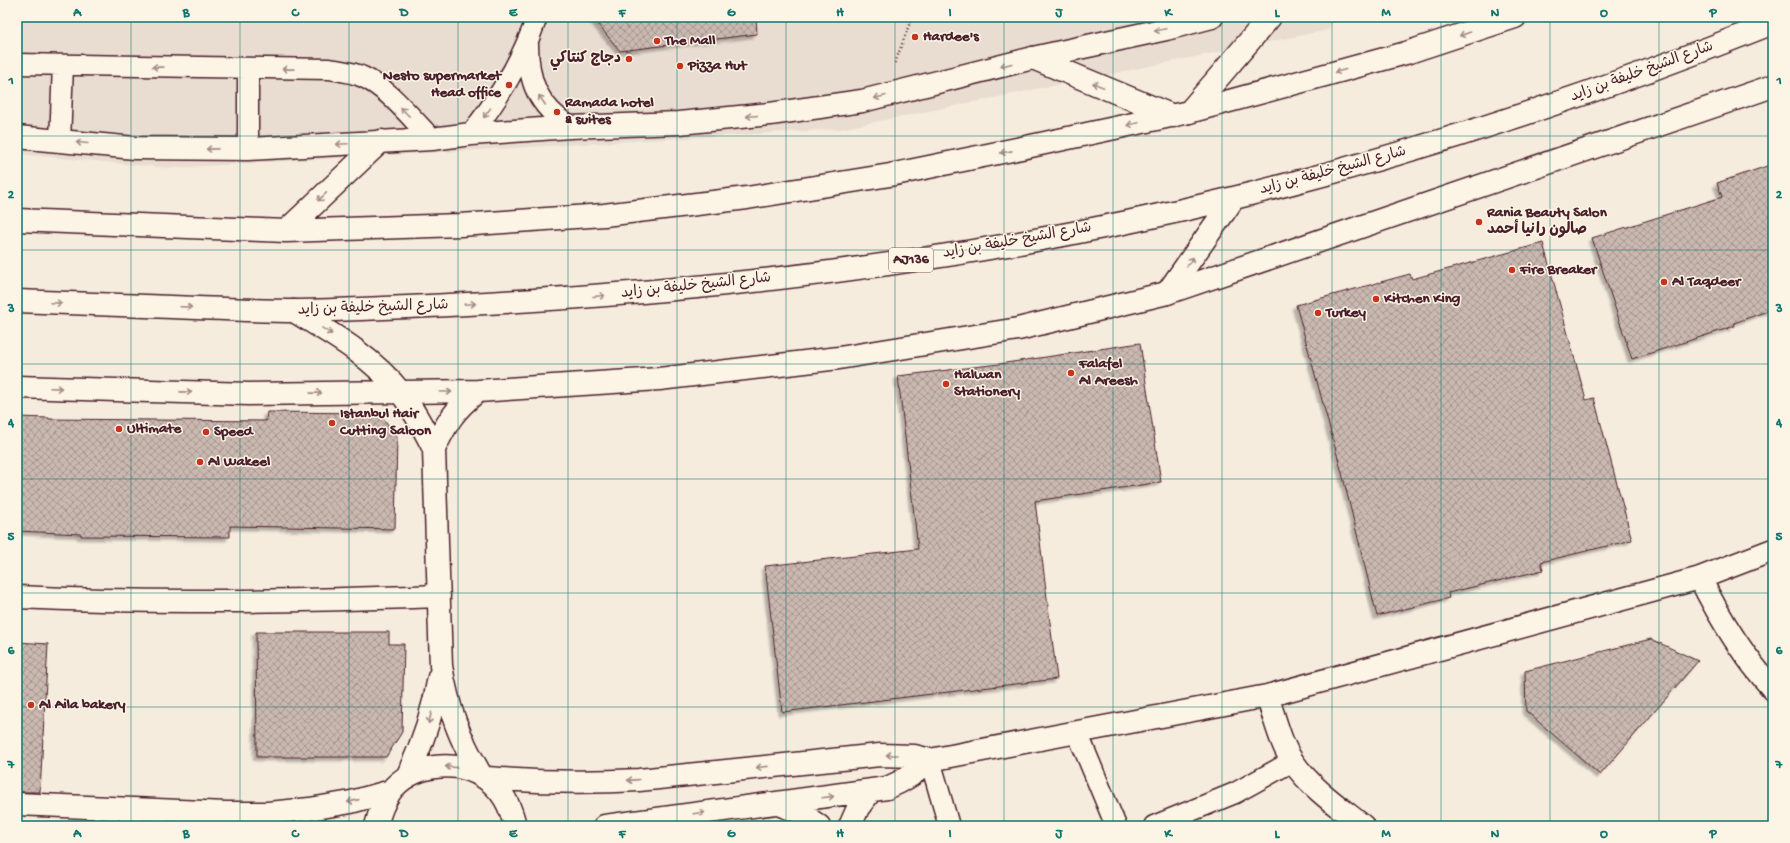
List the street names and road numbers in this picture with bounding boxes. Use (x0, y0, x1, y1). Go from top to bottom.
street label: شارع الشيخ خليفة بن زايد (1568, 38, 1716, 106)
street label: شارع الشيخ خليفة بن زايد (1258, 143, 1408, 199)
street label: شارع الشيخ خليفة بن زايد (941, 219, 1093, 263)
road number: AJ136 (889, 248, 933, 272)
street label: شارع الشيخ خليفة بن زايد (620, 269, 772, 303)
street label: شارع الشيخ خليفة بن زايد (297, 296, 449, 320)

